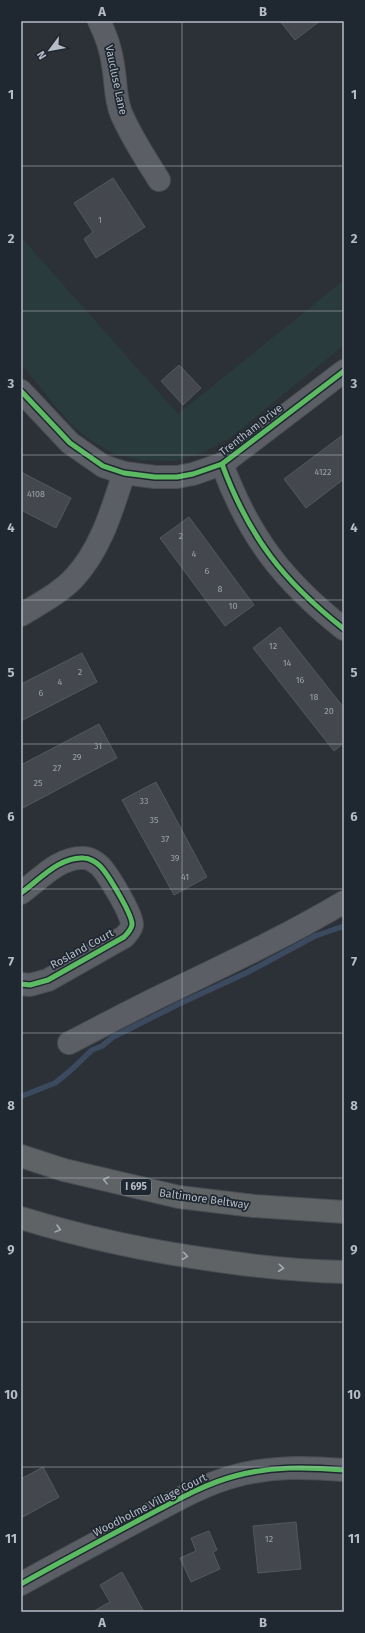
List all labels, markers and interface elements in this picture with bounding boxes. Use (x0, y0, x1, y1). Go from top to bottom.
text: A (97, 4, 106, 19)
text: B (259, 4, 267, 19)
north arrow (30, 30, 70, 70)
street label: Vaucluse Lane (102, 44, 130, 116)
text: N (34, 48, 49, 62)
text: 1 (8, 87, 14, 102)
text: 1 (351, 87, 357, 102)
house number: 1 (98, 215, 102, 225)
text: 2 (8, 231, 15, 246)
text: 2 (351, 231, 358, 246)
text: 3 (7, 376, 15, 391)
text: 3 (350, 376, 358, 391)
street label: Trentham Drive (217, 401, 285, 459)
house number: 4122 (314, 467, 332, 477)
house number: 4108 (27, 489, 45, 499)
text: 4 (7, 520, 15, 535)
text: 4 (350, 520, 358, 535)
house number: 2 (179, 531, 183, 541)
house number: 4 (192, 549, 197, 559)
house number: 6 (205, 566, 210, 576)
house number: 8 (218, 584, 223, 594)
house number: 10 (229, 601, 237, 611)
house number: 12 (269, 641, 277, 651)
house number: 14 (283, 658, 292, 668)
text: 5 (8, 665, 15, 680)
text: 5 (351, 665, 358, 680)
house number: 2 (78, 667, 82, 677)
house number: 16 (296, 675, 305, 685)
house number: 4 (58, 677, 63, 687)
house number: 6 (39, 688, 44, 698)
house number: 18 (310, 692, 318, 702)
house number: 20 (324, 706, 334, 716)
house number: 31 (94, 741, 102, 751)
house number: 29 (72, 752, 82, 762)
house number: 27 (53, 763, 61, 773)
house number: 25 (34, 778, 43, 788)
house number: 33 (140, 796, 148, 806)
text: 6 (7, 809, 15, 824)
text: 6 (350, 809, 358, 824)
house number: 35 (149, 815, 159, 825)
house number: 37 (161, 834, 169, 844)
house number: 39 (170, 853, 180, 863)
house number: 41 (181, 872, 189, 882)
street label: Rosland Court (48, 926, 116, 972)
text: 7 (8, 954, 14, 969)
text: 7 (351, 954, 357, 969)
text: 8 (7, 1098, 15, 1113)
text: 8 (350, 1098, 358, 1113)
one-way arrow (103, 1176, 110, 1185)
road number: I 695 (121, 1179, 151, 1195)
street label: Baltimore Beltway (158, 1186, 250, 1212)
one-way arrow (55, 1224, 62, 1232)
text: 9 (7, 1242, 15, 1257)
text: 9 (350, 1242, 358, 1257)
one-way arrow (182, 1251, 188, 1260)
one-way arrow (278, 1263, 284, 1272)
text: 10 (4, 1387, 18, 1402)
text: 10 (347, 1387, 361, 1402)
street label: Woodholme Village Court (91, 1471, 209, 1539)
text: 11 (5, 1531, 17, 1546)
text: 11 (348, 1531, 360, 1546)
house number: 12 (265, 1534, 273, 1544)
text: A (97, 1615, 106, 1630)
text: B (259, 1615, 267, 1630)

